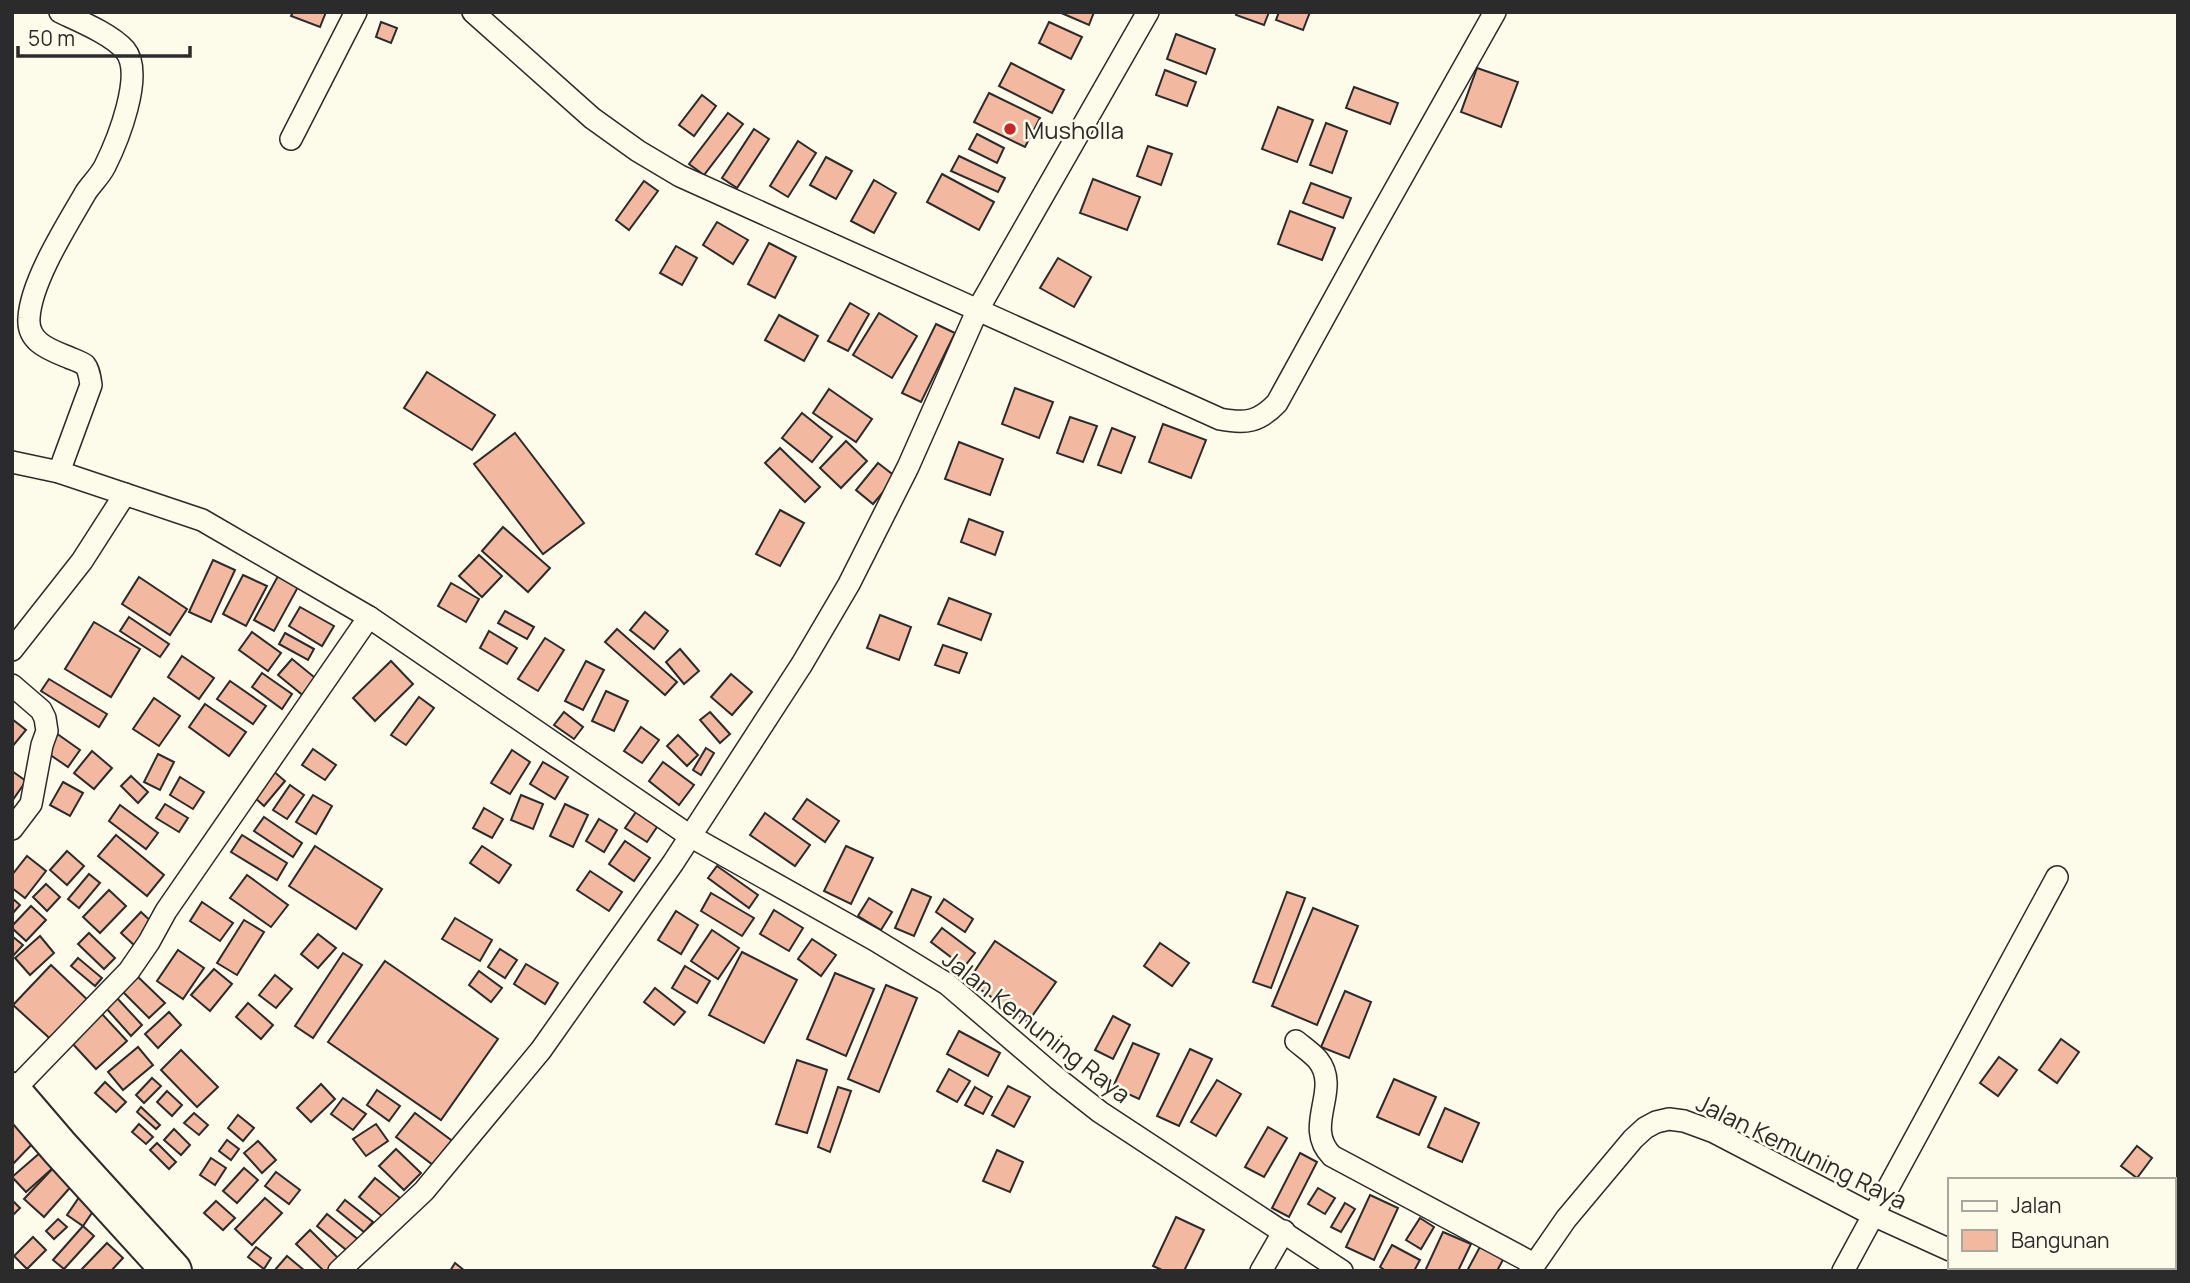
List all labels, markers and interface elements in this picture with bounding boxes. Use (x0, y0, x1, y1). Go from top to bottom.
scale bar (18, 14, 189, 58)
text: 50 m (28, 24, 75, 52)
place label: Musholla (1024, 113, 1124, 146)
marker: Musholla (1002, 121, 1018, 137)
street label: Jalan Kemuning Raya (936, 942, 1138, 1110)
street label: Jalan Kemuning Raya (1691, 1086, 1913, 1216)
legend (1948, 1178, 2176, 1269)
text: Jalan (2011, 1191, 2061, 1219)
text: Bangunan (2011, 1226, 2110, 1254)

